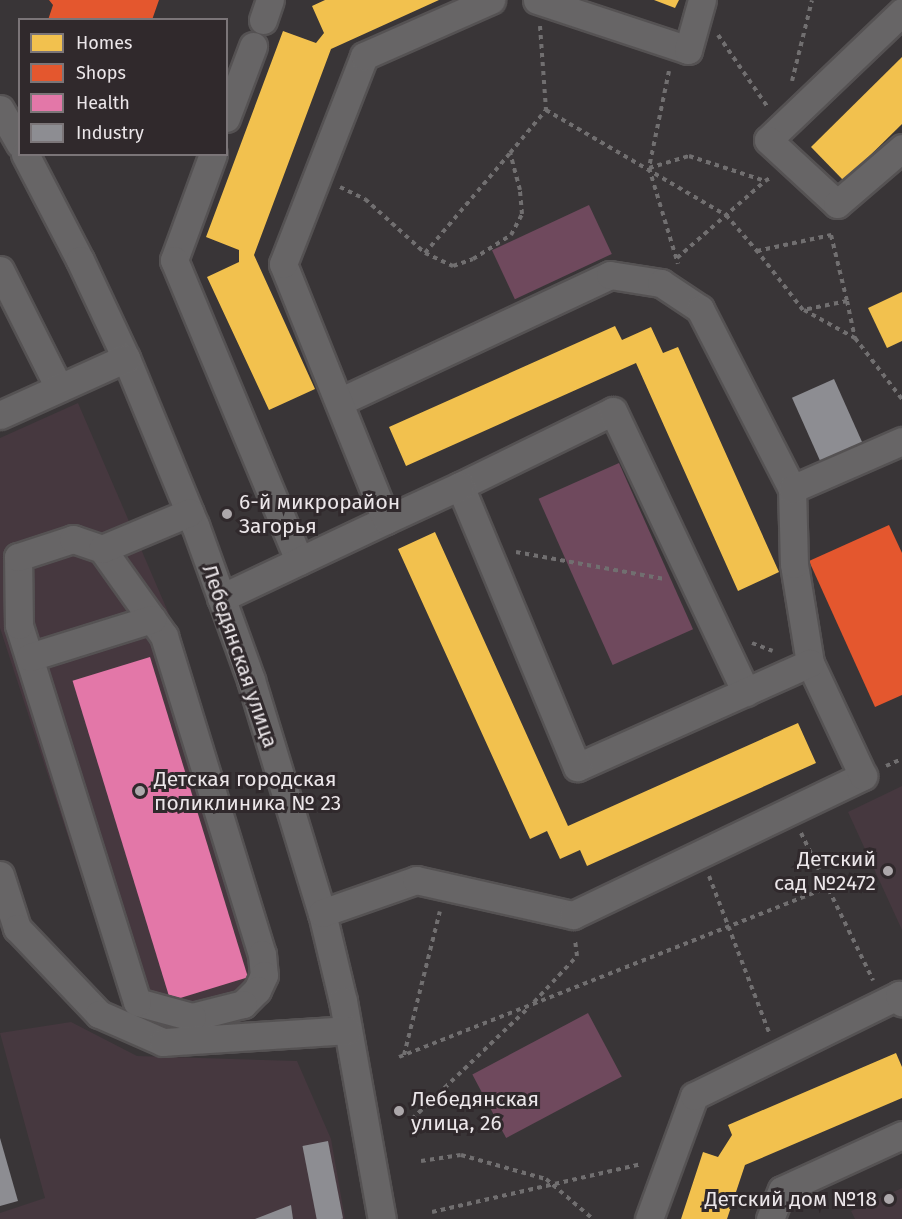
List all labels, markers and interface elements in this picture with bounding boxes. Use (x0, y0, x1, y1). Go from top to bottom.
legend (18, 18, 228, 156)
text: Homes (76, 32, 132, 54)
text: Shops (76, 62, 126, 84)
text: Health (76, 92, 130, 114)
text: Industry (76, 122, 144, 144)
place label: 6-й микрорайон Загорья (239, 489, 400, 539)
marker: 6-й микрорайон Загорья (220, 507, 234, 521)
street label: Лебедянская улица (197, 561, 283, 751)
place label: Детская городская поликлиника № 23 (154, 766, 341, 816)
marker: Детская городская поликлиника № 23 (131, 782, 149, 800)
place label: Детский сад №2472 (774, 846, 876, 896)
marker: Детский сад №2472 (881, 864, 895, 878)
place label: Лебедянская улица, 26 (411, 1086, 539, 1136)
marker: Лебедянская улица, 26 (392, 1104, 406, 1118)
place label: Детский дом №18 (705, 1186, 877, 1212)
marker: Детский дом №18 (882, 1192, 896, 1206)

